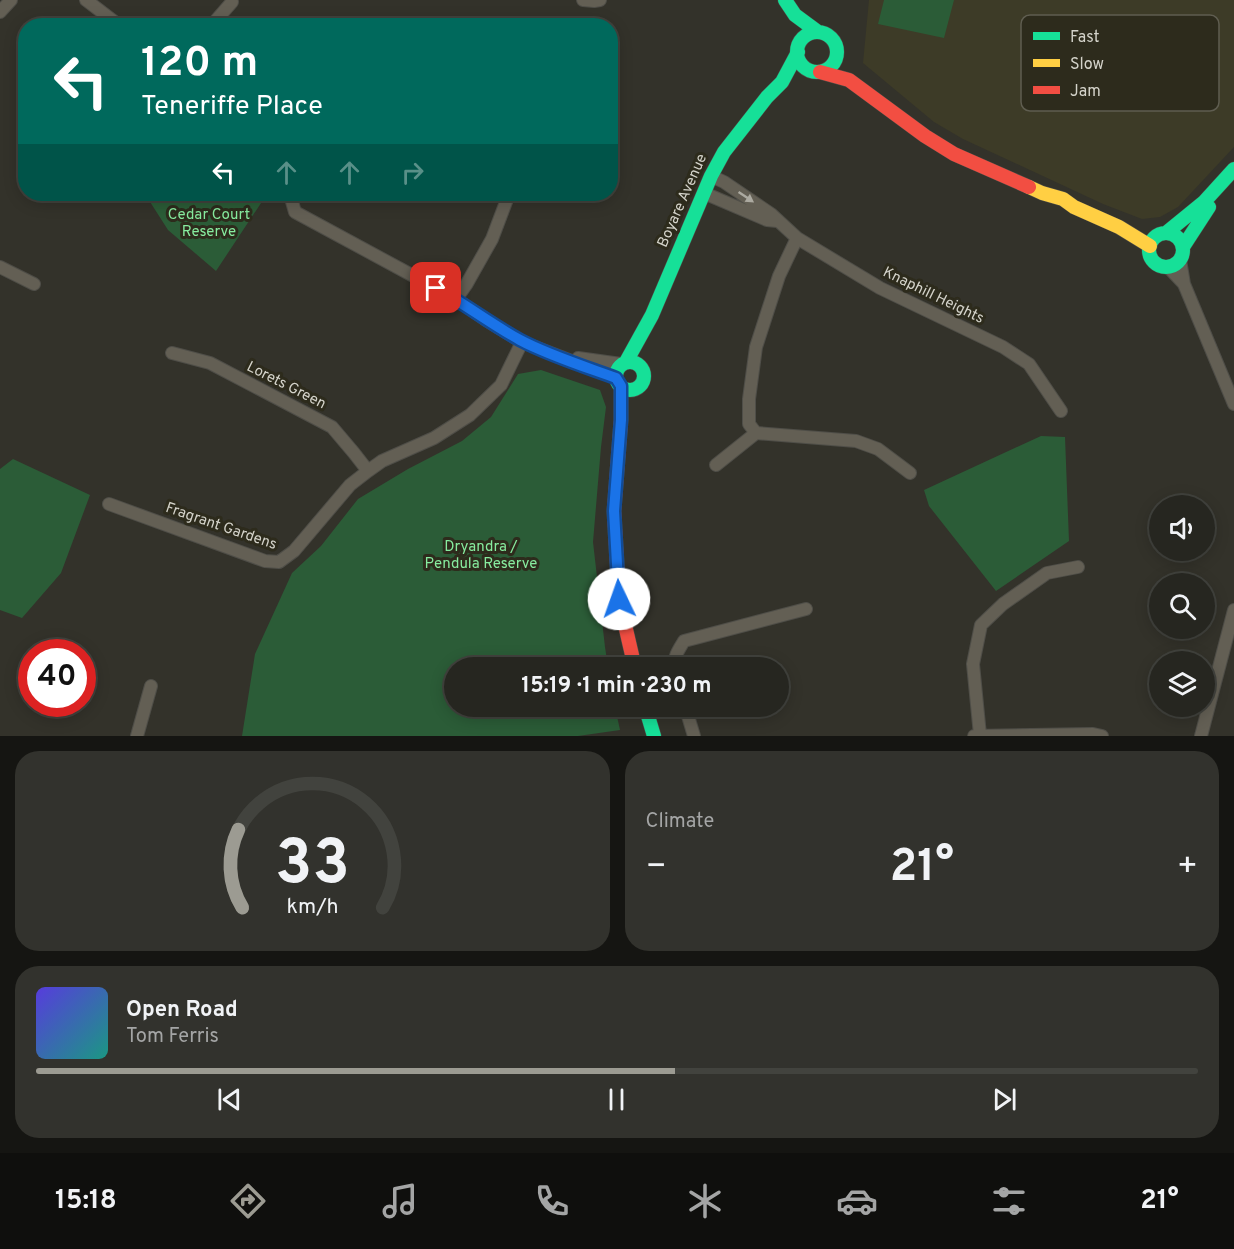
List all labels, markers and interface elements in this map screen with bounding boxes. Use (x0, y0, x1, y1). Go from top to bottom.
legend (1021, 15, 1219, 111)
text: Fast (1070, 28, 1100, 48)
text: 120 m (141, 38, 258, 91)
icon: left (42, 42, 120, 120)
text: Slow (1070, 55, 1104, 75)
text: Jam (1070, 82, 1101, 102)
text: Teneriffe Place (141, 90, 323, 124)
street label: Boyare Avenue (654, 151, 712, 251)
icon: left (207, 156, 240, 189)
icon: ahead (270, 156, 303, 189)
icon: ahead (333, 156, 366, 189)
icon: right (396, 156, 429, 189)
one-way arrow (738, 191, 754, 202)
park label: Cedar Court Reserve (168, 206, 250, 242)
pin (410, 262, 461, 313)
street label: Knaphill Heights (879, 263, 987, 329)
icon: arrive (419, 271, 452, 304)
street label: Lorets Green (243, 358, 329, 414)
map controls (1149, 495, 1215, 717)
button: sound (1149, 495, 1215, 561)
street label: Fragrant Gardens (163, 499, 279, 555)
park label: Dryandra / Pendula Reserve (425, 538, 537, 574)
position arrow (587, 567, 651, 631)
button: search (1149, 573, 1215, 639)
speed limit sign: 40 (18, 639, 96, 717)
button: layers (1149, 651, 1215, 717)
text: 15:19 · 1 min · 230 m (521, 673, 712, 700)
text: Climate (646, 809, 714, 835)
text: 33 (275, 827, 350, 906)
text: 21° (890, 840, 954, 897)
text: − (646, 847, 667, 889)
text: + (1177, 847, 1198, 889)
text: km/h (286, 894, 338, 921)
text: Open Road (126, 997, 238, 1024)
text: Tom Ferris (126, 1024, 219, 1050)
icon: previous (213, 1083, 246, 1116)
icon: pause (600, 1083, 633, 1116)
icon: next (988, 1083, 1021, 1116)
icon: directions (227, 1180, 269, 1222)
icon: music (379, 1180, 421, 1222)
icon: phone (531, 1180, 573, 1222)
icon: climate (684, 1180, 726, 1222)
icon: car (836, 1180, 878, 1222)
icon: filters (988, 1180, 1030, 1222)
text: 15:18 (55, 1184, 117, 1218)
text: 21° (1140, 1184, 1179, 1218)

